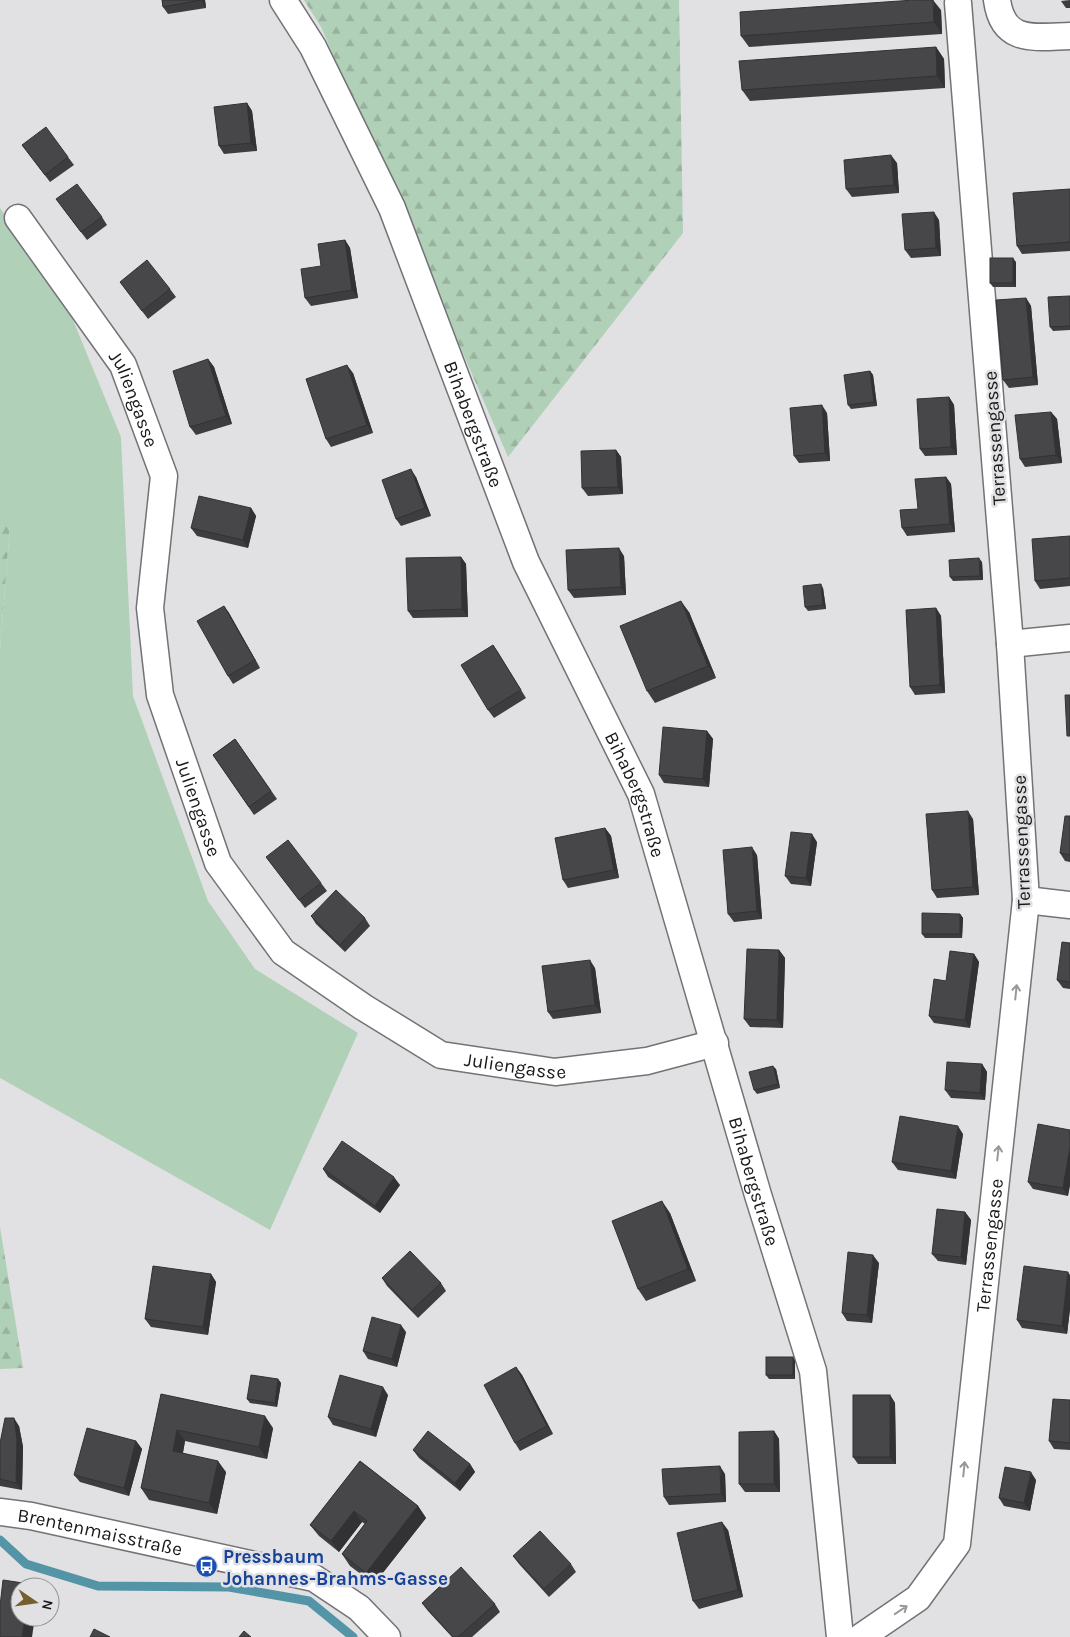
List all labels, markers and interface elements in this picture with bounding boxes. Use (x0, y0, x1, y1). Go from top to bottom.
street label: Juliengasse (104, 346, 162, 450)
street label: Bihabergstraße (439, 358, 507, 491)
street label: Terrassengasse (979, 370, 1011, 506)
street label: Bihabergstraße (600, 728, 669, 860)
street label: Juliengasse (171, 756, 225, 860)
street label: Terrassengasse (1009, 775, 1035, 909)
one-way arrow (1011, 984, 1021, 1000)
street label: Juliengasse (463, 1049, 567, 1084)
street label: Bihabergstraße (724, 1114, 783, 1249)
one-way arrow (993, 1146, 1003, 1162)
street label: Terrassengasse (972, 1178, 1008, 1313)
one-way arrow (960, 1461, 969, 1477)
street label: Brentenmaisstraße (16, 1504, 184, 1561)
place label: Pressbaum Johannes-Brahms-Gasse (223, 1546, 448, 1590)
bus stop icon: Pressbaum Johannes-Brahms-Gasse (195, 1555, 219, 1579)
north arrow (10, 1577, 60, 1627)
text: N (38, 1598, 57, 1612)
one-way arrow (894, 1605, 908, 1615)

